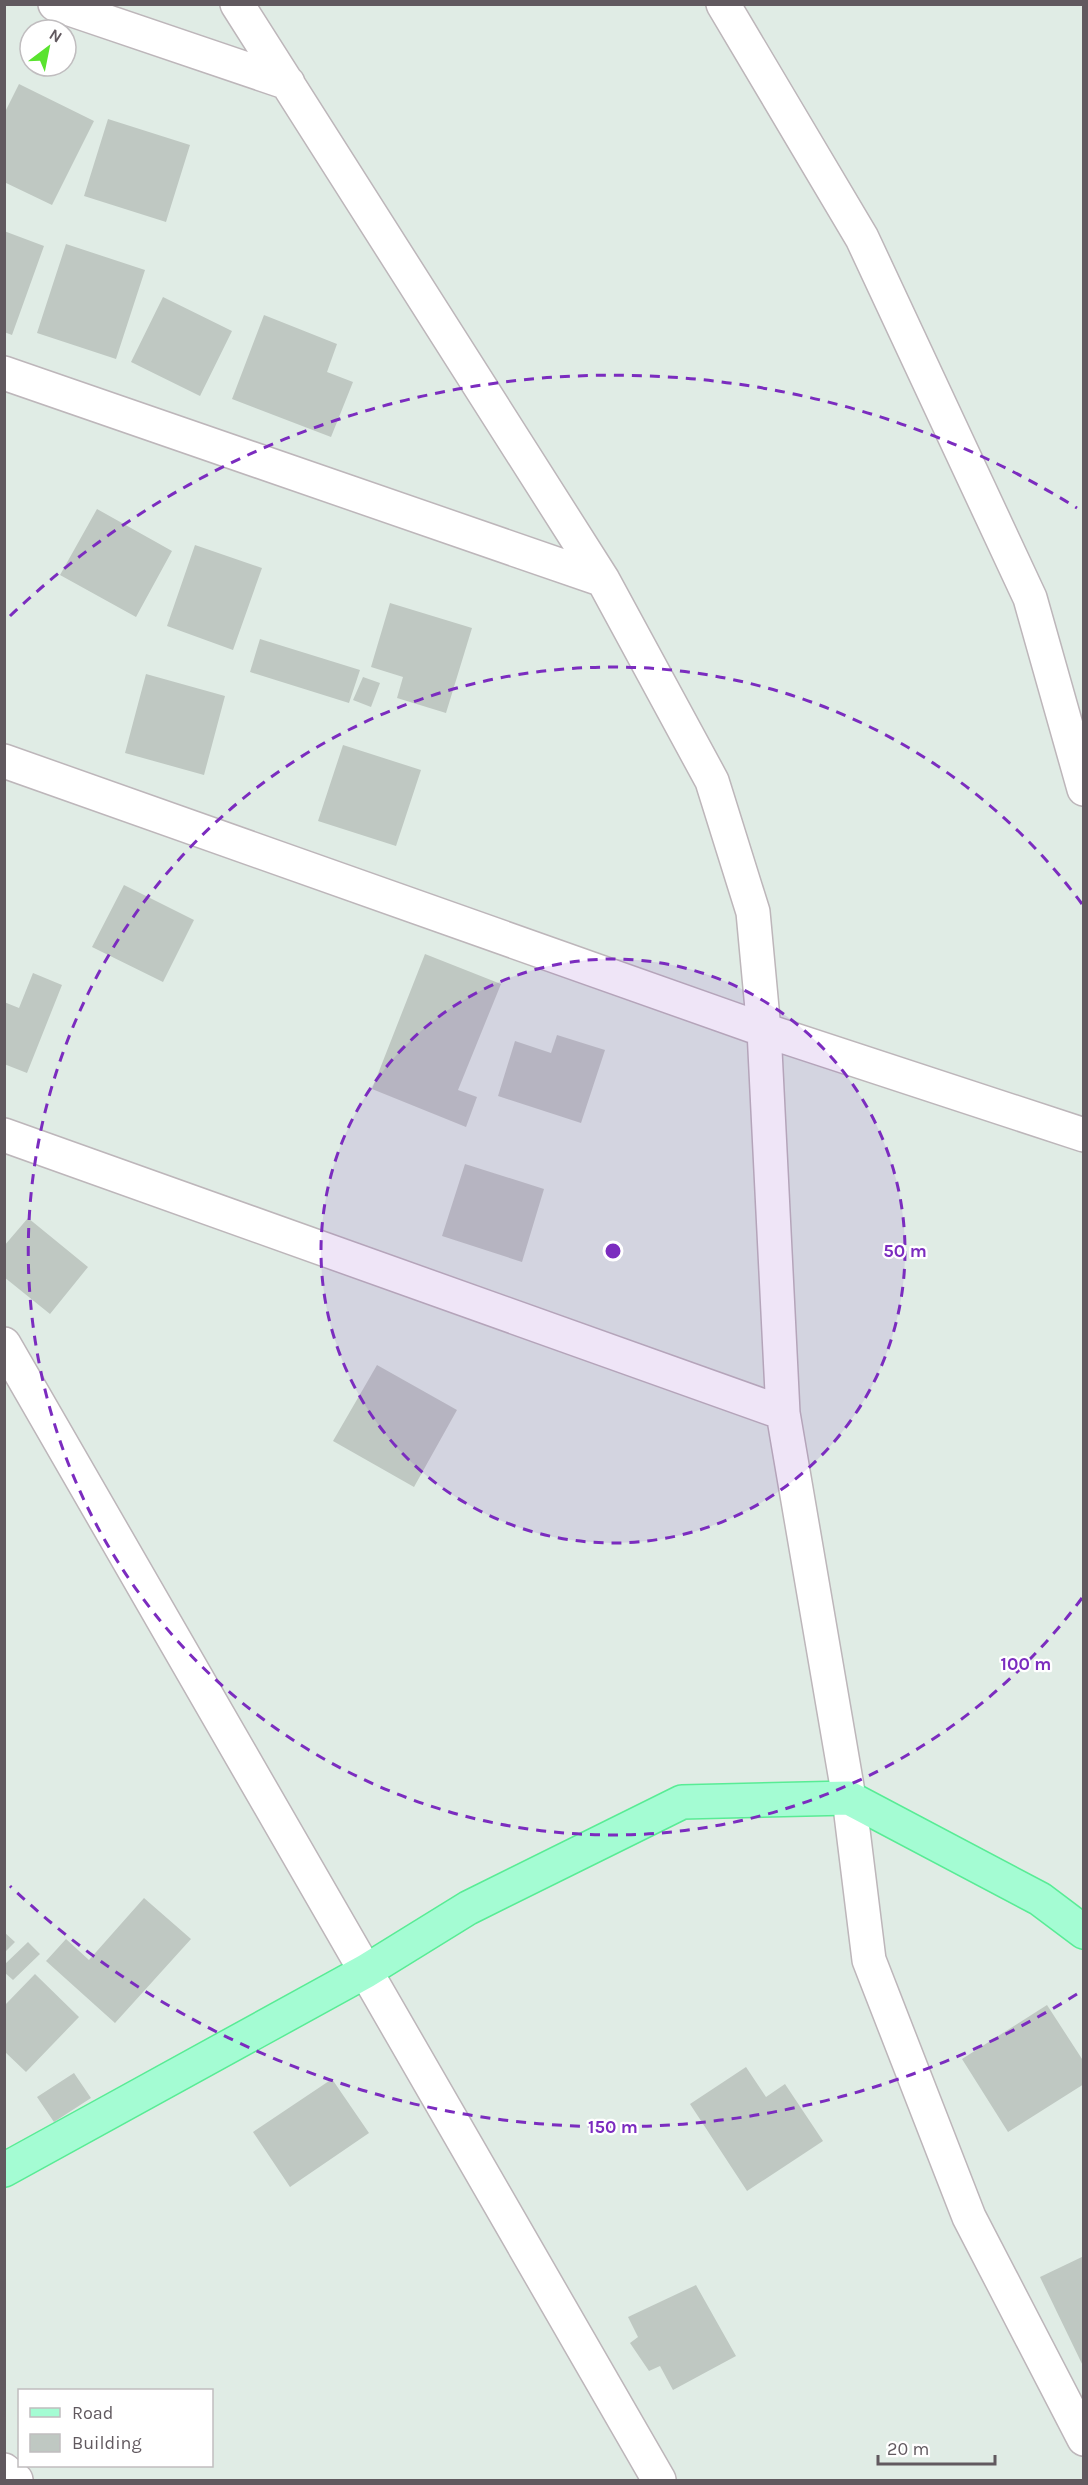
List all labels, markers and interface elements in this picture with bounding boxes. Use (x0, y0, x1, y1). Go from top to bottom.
north arrow (18, 18, 78, 78)
text: N (46, 25, 66, 47)
text: 50 m (883, 1240, 927, 1262)
centre of rings (603, 1241, 623, 1261)
text: 100 m (1001, 1653, 1051, 1675)
text: 150 m (588, 2116, 638, 2138)
legend (18, 2389, 213, 2467)
text: Road (72, 2402, 113, 2424)
scale bar (878, 2428, 995, 2466)
text: Building (72, 2432, 142, 2454)
text: 20 m (887, 2438, 929, 2460)

